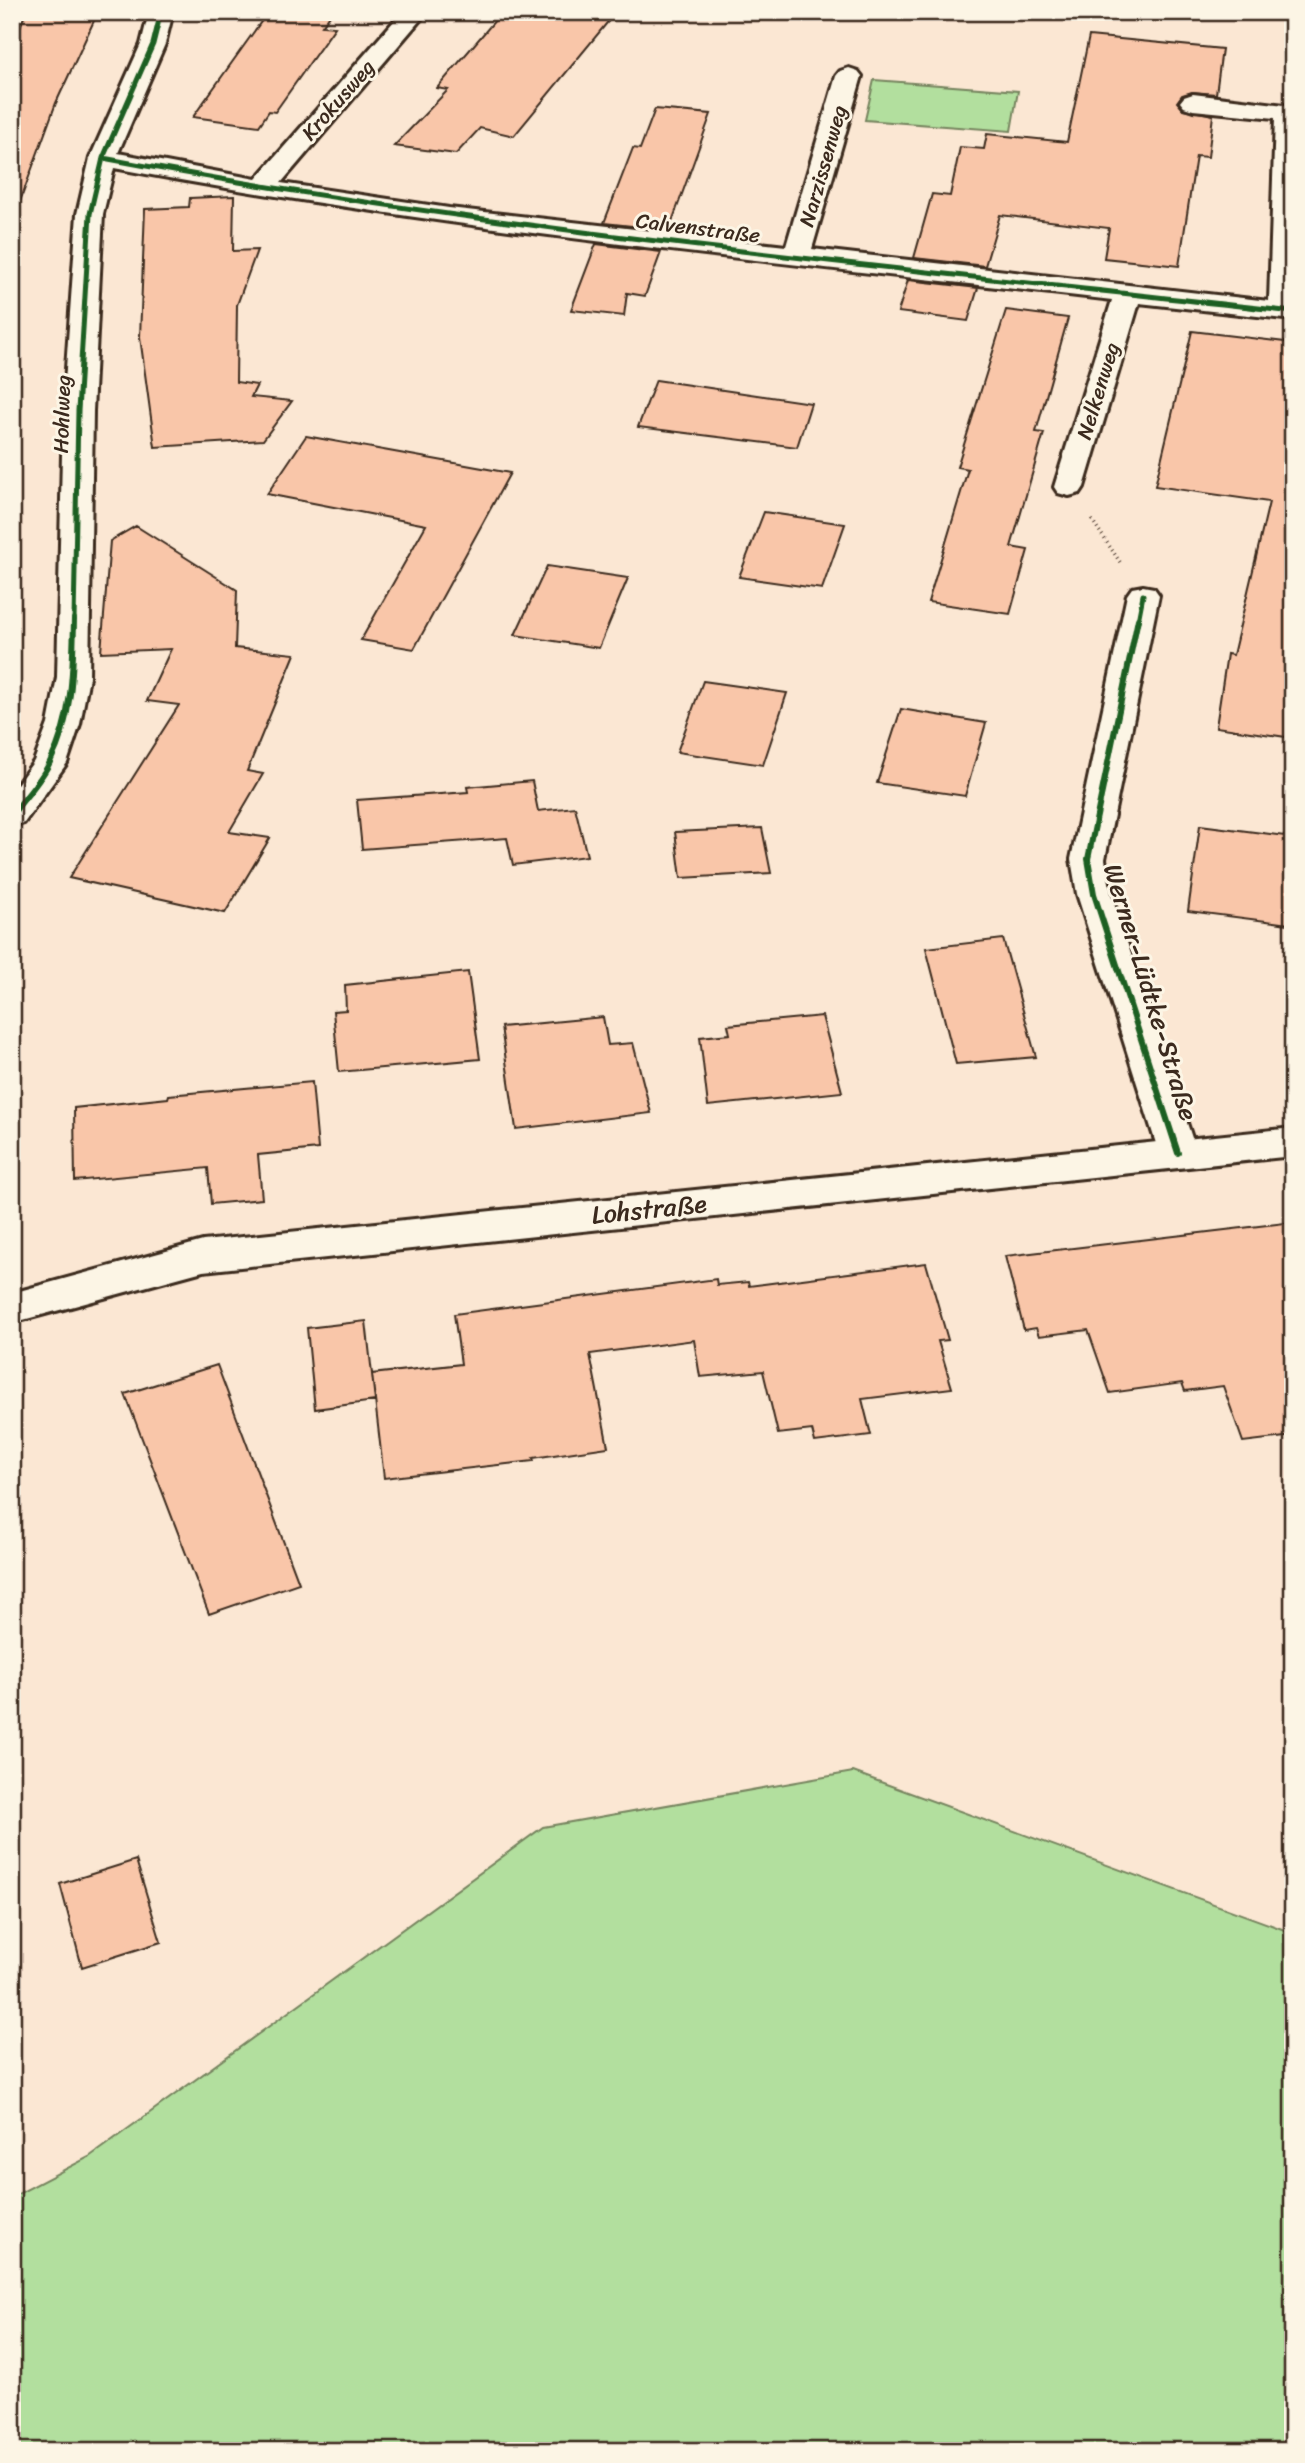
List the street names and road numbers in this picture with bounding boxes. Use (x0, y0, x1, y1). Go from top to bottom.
street label: Krokusweg (291, 50, 385, 150)
street label: Narzissenweg (787, 100, 859, 231)
street label: Calvenstraße (634, 202, 762, 254)
street label: Nelkenweg (1065, 337, 1131, 444)
street label: Hohlweg (42, 374, 82, 454)
street label: Werner-Lüdtke-Straße (1090, 858, 1212, 1126)
street label: Lohstraße (589, 1180, 709, 1238)

